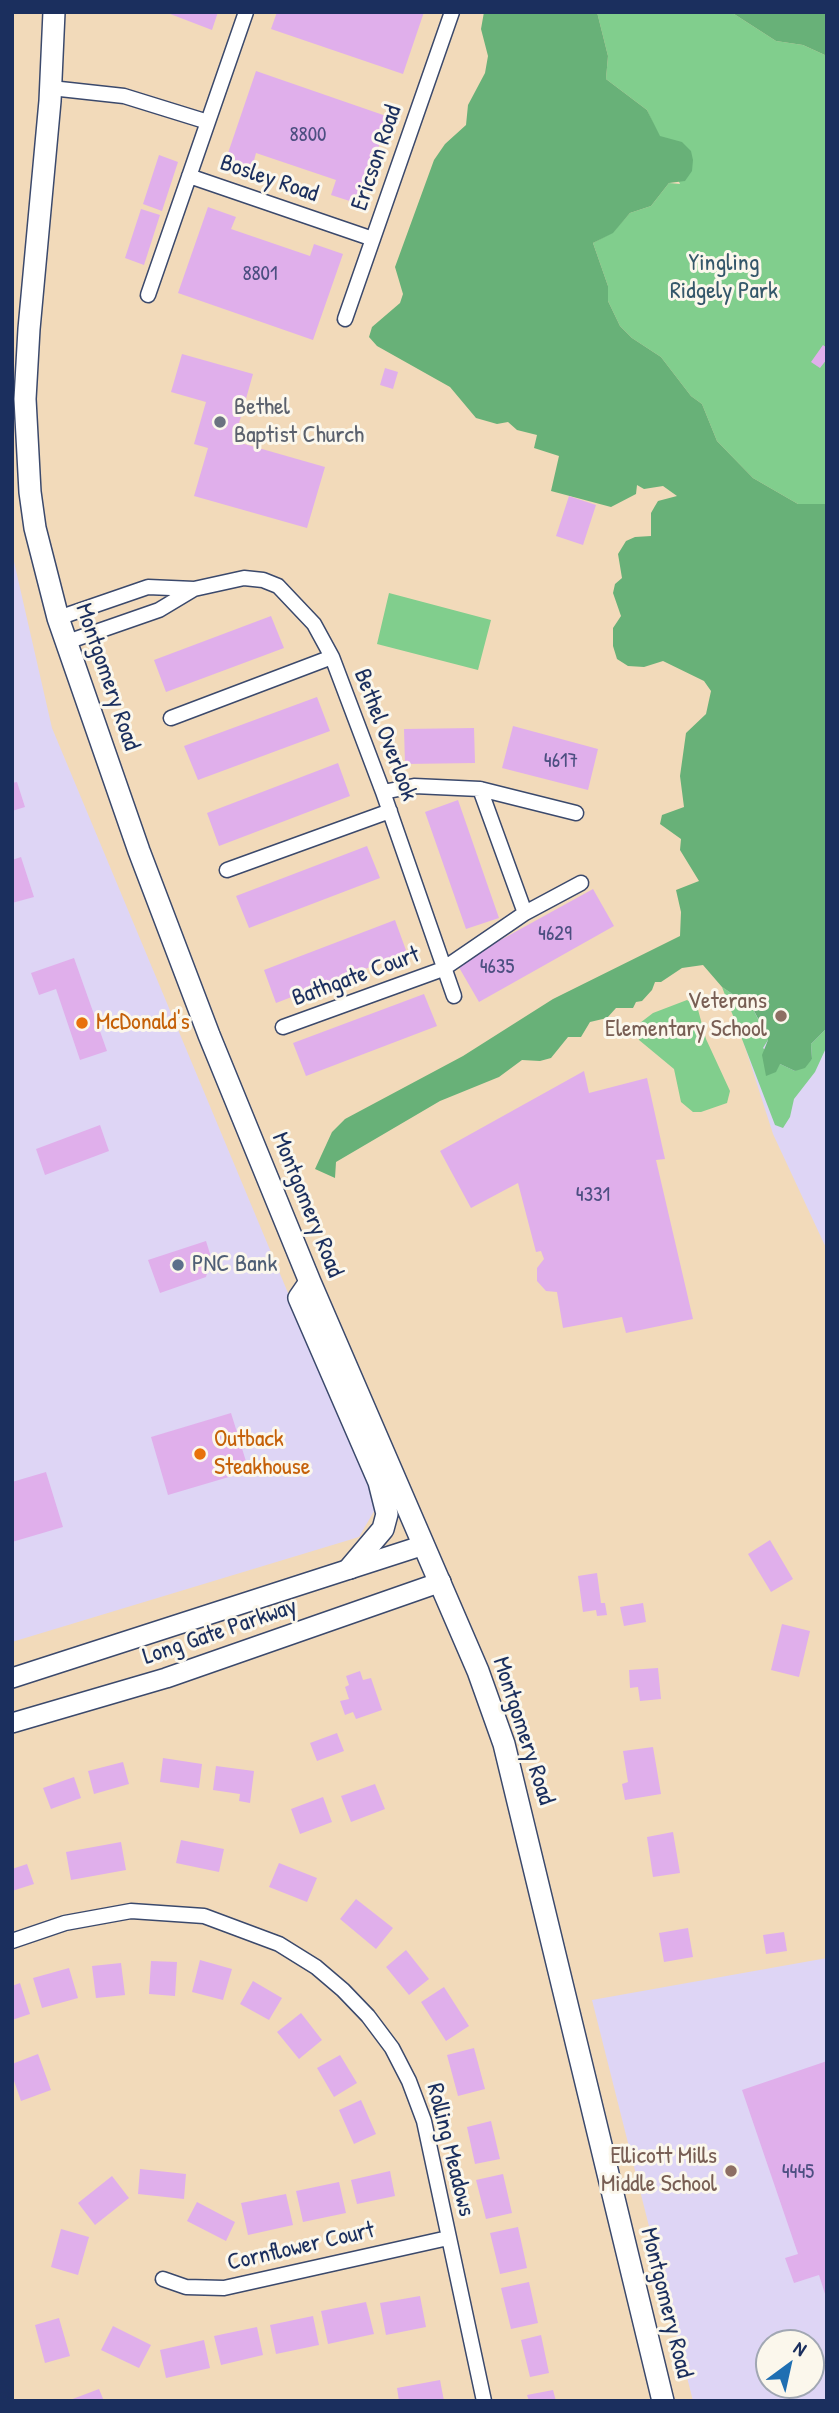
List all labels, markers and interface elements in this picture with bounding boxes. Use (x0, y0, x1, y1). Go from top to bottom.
street label: Ericson Road (346, 102, 408, 214)
house number: 8800 (289, 122, 327, 148)
street label: Bosley Road (216, 149, 322, 209)
park label: Yingling Ridgely Park (670, 250, 778, 306)
house number: 8801 (242, 261, 278, 287)
place label: Bethel Baptist Church (234, 394, 364, 450)
marker: Bethel Baptist Church (212, 414, 228, 430)
street label: Montgomery Road (68, 600, 146, 754)
street label: Bethel Overlook (347, 665, 423, 805)
house number: 4617 (544, 748, 578, 774)
house number: 4629 (538, 921, 572, 947)
street label: Bathgate Court (288, 941, 424, 1013)
house number: 4635 (480, 954, 514, 980)
place label: Veterans Elementary School (605, 988, 767, 1044)
marker: Veterans Elementary School (773, 1008, 789, 1024)
place label: McDonald's (96, 1009, 190, 1037)
marker: McDonald's (74, 1015, 90, 1031)
street label: Montgomery Road (265, 1128, 349, 1282)
house number: 4331 (576, 1182, 610, 1208)
place label: PNC Bank (192, 1251, 277, 1279)
marker: PNC Bank (170, 1257, 186, 1273)
place label: Outback Steakhouse (214, 1426, 310, 1482)
marker: Outback Steakhouse (192, 1446, 208, 1462)
street label: Long Gate Parkway (139, 1592, 301, 1672)
street label: Montgomery Road (486, 1654, 560, 1808)
street label: Rolling Meadows (420, 2081, 480, 2219)
place label: Ellicott Mills Middle School (601, 2143, 717, 2199)
house number: 4445 (782, 2159, 814, 2185)
marker: Ellicott Mills Middle School (723, 2163, 739, 2179)
street label: Cornflower Court (225, 2216, 377, 2278)
street label: Montgomery Road (633, 2225, 699, 2381)
north arrow (755, 2329, 825, 2399)
text: N (789, 2334, 812, 2362)

